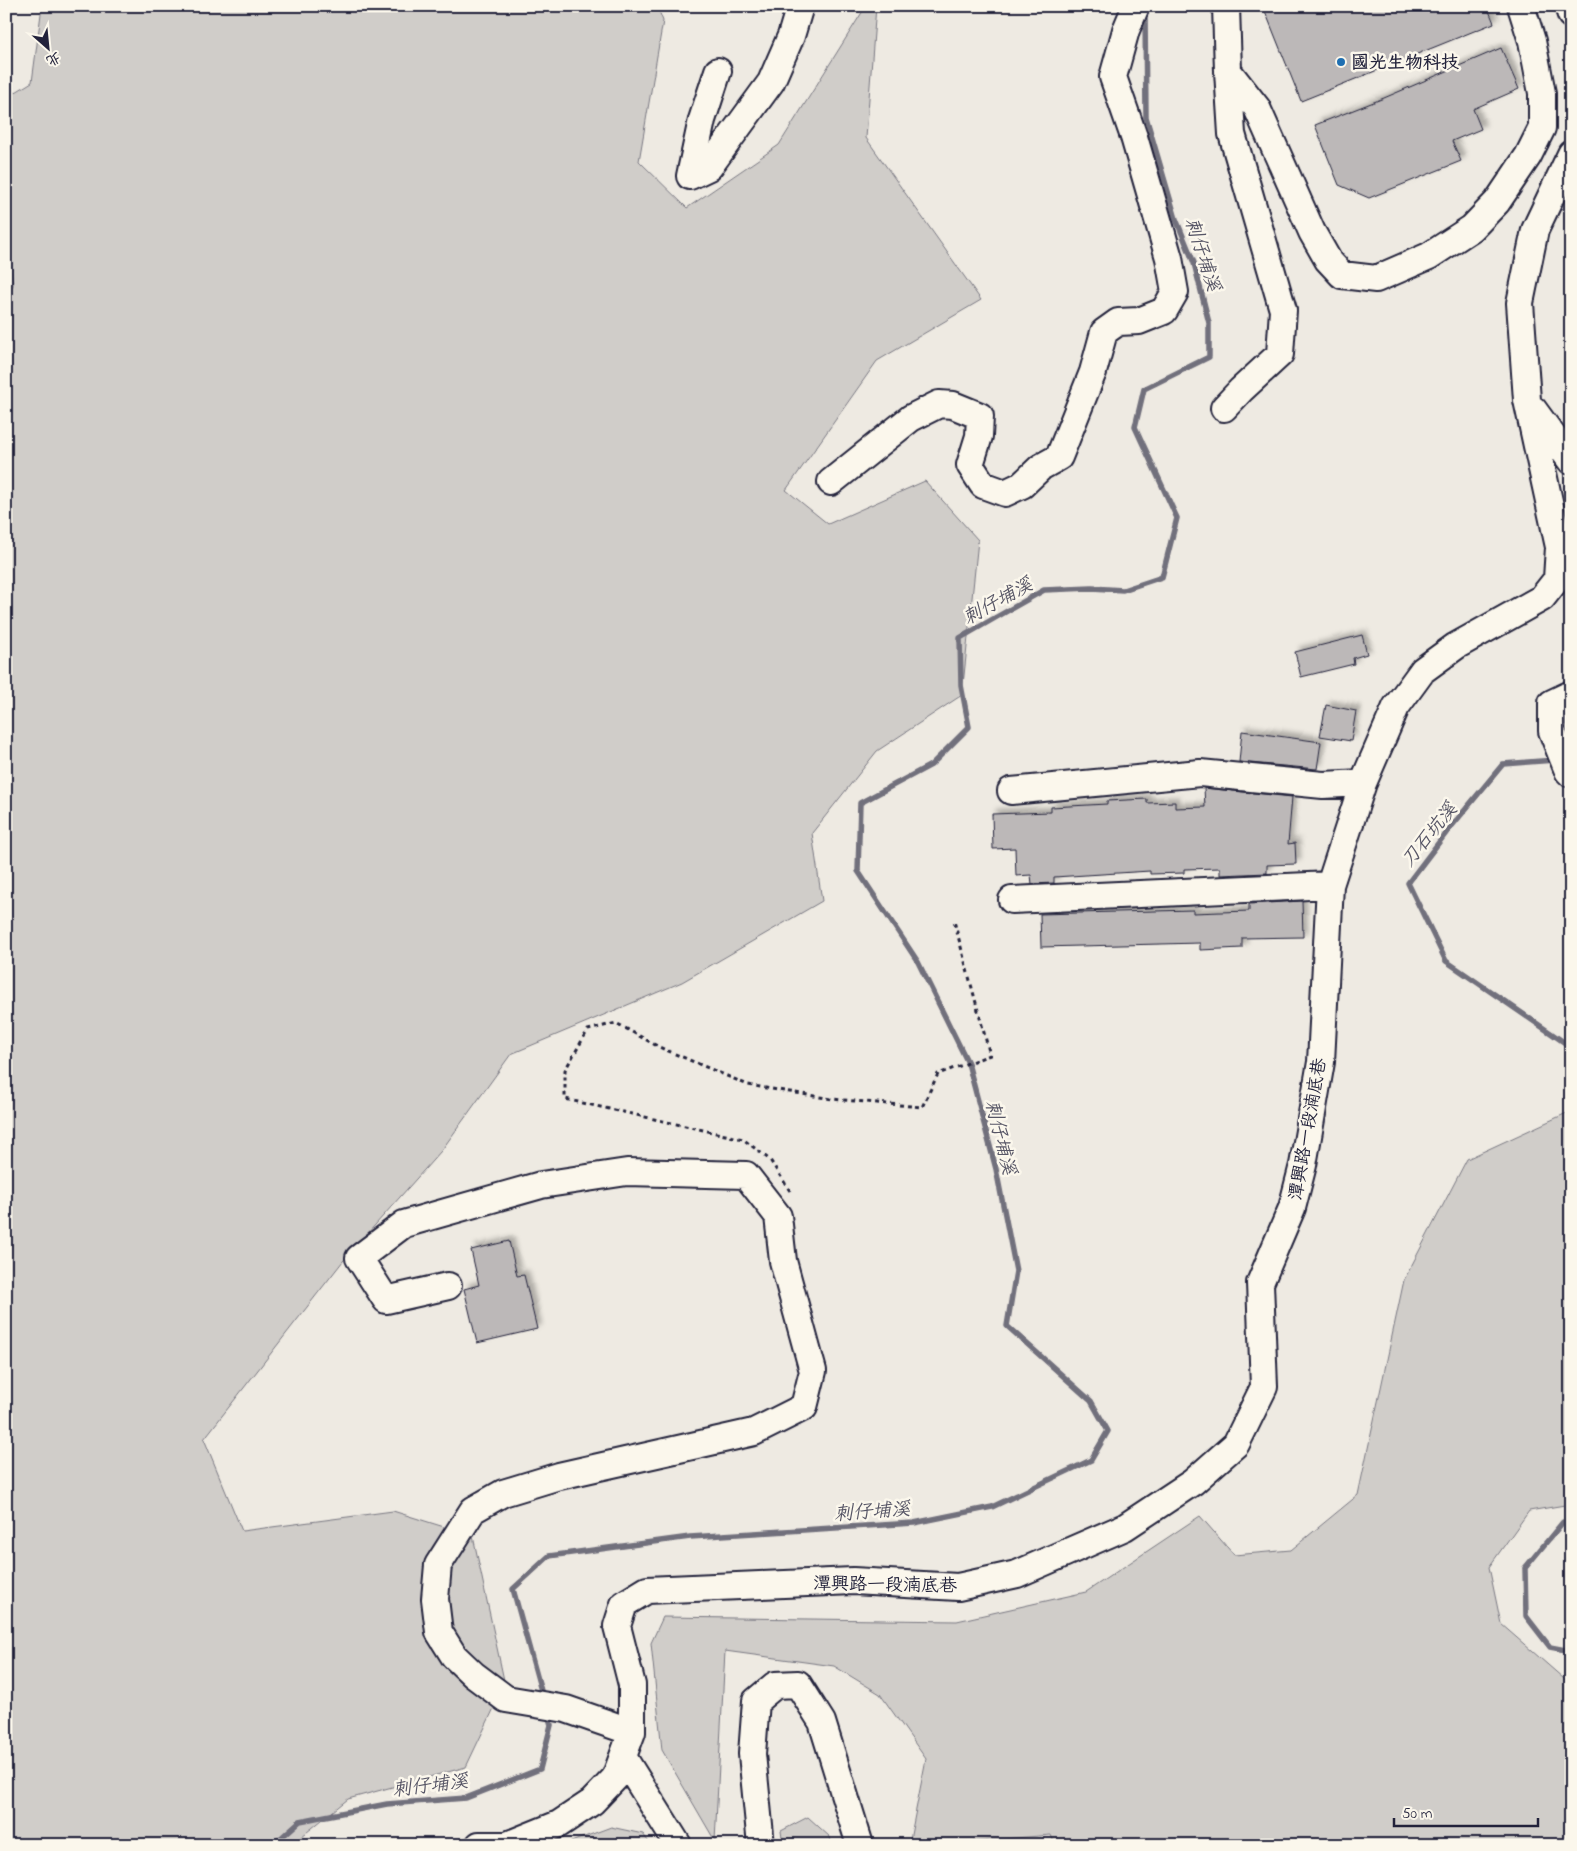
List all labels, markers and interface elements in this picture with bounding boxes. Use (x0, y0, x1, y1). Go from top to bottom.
north arrow (22, 22, 72, 72)
text: 北 (42, 46, 64, 71)
place label: 國光生物科技 (1351, 51, 1459, 77)
marker: 國光生物科技 (1335, 56, 1347, 68)
water label: 刺仔埔溪 (1177, 214, 1227, 296)
water label: 刺仔埔溪 (958, 571, 1039, 632)
water label: 刀石坑溪 (1396, 797, 1465, 874)
street label: 潭興路一段湳底巷 (1284, 1056, 1334, 1203)
water label: 刺仔埔溪 (977, 1097, 1022, 1179)
water label: 刺仔埔溪 (833, 1496, 912, 1529)
street label: 潭興路一段湳底巷 (813, 1572, 957, 1600)
water label: 刺仔埔溪 (391, 1768, 471, 1805)
scale bar (1394, 1796, 1538, 1828)
text: 50 m (1402, 1803, 1433, 1825)

